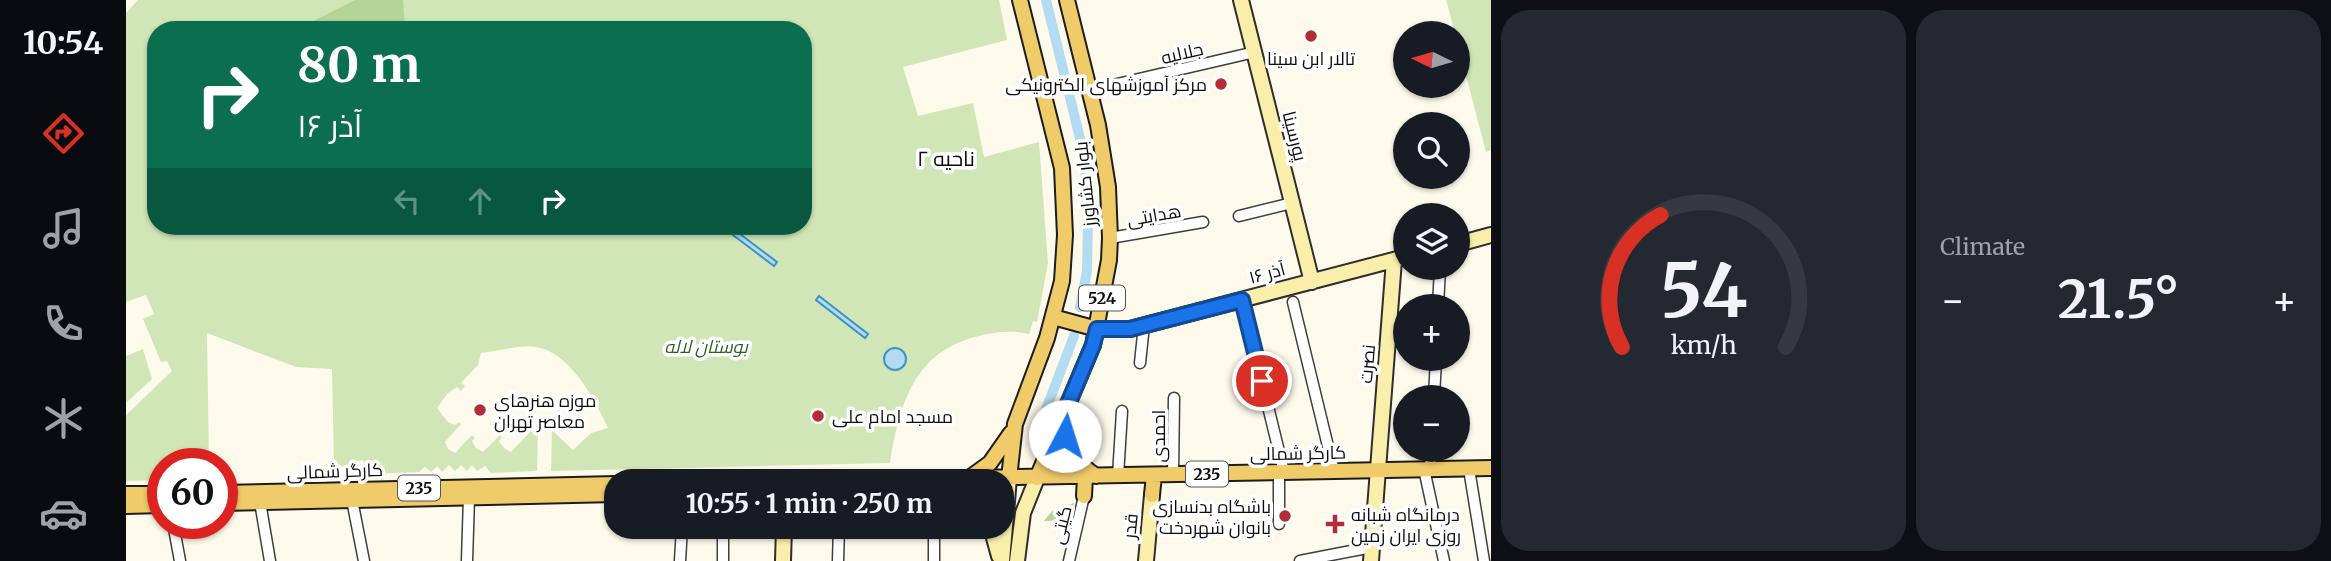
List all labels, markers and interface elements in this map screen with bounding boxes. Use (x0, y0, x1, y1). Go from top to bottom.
north arrow (1393, 21, 1470, 98)
map controls (1393, 21, 1470, 462)
text: 10:54 (23, 23, 103, 63)
marker: تالار ابن سینا (1303, 28, 1319, 44)
text: 80 m (297, 34, 420, 95)
street label: جلالیه (1159, 37, 1205, 69)
place label: تالار ابن سینا (1267, 47, 1355, 70)
icon: right (182, 49, 273, 140)
place label: مرکز آموزشهای الکترونیکی (1005, 73, 1207, 96)
marker: مرکز آموزشهای الکترونیکی (1213, 76, 1229, 92)
text: ۱۶ آذر (297, 106, 362, 146)
icon: directions (39, 109, 88, 158)
street label: پورسینا (1277, 109, 1312, 164)
button: search (1393, 112, 1470, 189)
street label: بلوار کشاورز (1069, 140, 1101, 229)
district label: ناحیه ۲ (917, 145, 975, 172)
icon: left (388, 182, 426, 220)
icon: ahead (461, 182, 499, 220)
icon: right (534, 182, 572, 220)
street label: هدایتی (1125, 199, 1183, 231)
button: layers (1393, 203, 1470, 280)
icon: music (39, 204, 88, 253)
text: Climate (1940, 232, 2025, 261)
text: 54 (1660, 245, 1747, 337)
street label: ۱۶ آذر (1246, 257, 1288, 289)
text: 21.5° (2058, 267, 2179, 332)
text: − (1940, 277, 1965, 324)
text: + (2272, 277, 2297, 324)
road number: 524 (1079, 286, 1125, 310)
button: + (1393, 294, 1470, 371)
icon: phone (39, 299, 88, 348)
text: km/h (1670, 328, 1737, 360)
park label: بوستان لاله (664, 335, 749, 358)
street label: نصرت (1354, 343, 1380, 385)
pin (1232, 351, 1292, 411)
icon: arrive (1243, 362, 1281, 400)
button: − (1393, 385, 1470, 462)
place label: موزه هنرهای معاصر تهران (494, 389, 596, 433)
icon: climate (39, 394, 88, 443)
position arrow (1028, 399, 1102, 473)
marker: موزه هنرهای معاصر تهران (472, 402, 488, 418)
place label: مسجد امام علی (832, 405, 953, 429)
marker: مسجد امام علی (810, 408, 826, 424)
street label: احمدی (1147, 410, 1170, 462)
street label: کارگر شمالی (1250, 441, 1346, 465)
speed limit sign: 60 (147, 448, 238, 539)
street label: کارگر شمالی (286, 458, 384, 484)
road number: 235 (1186, 461, 1228, 486)
road number: 235 (398, 475, 440, 500)
text: 10:55 · 1 min · 250 m (686, 487, 932, 520)
icon: car (39, 489, 88, 538)
place label: باشگاه بدنسازی بانوان شهردخت (1152, 495, 1271, 539)
place label: درمانگاه شبانه روزی ایران زمین (1351, 503, 1461, 547)
street label: گیتی (1045, 504, 1077, 546)
marker: باشگاه بدنسازی بانوان شهردخت (1277, 508, 1293, 524)
street label: قدر (1117, 512, 1143, 541)
marker: درمانگاه شبانه روزی ایران زمین (1325, 514, 1345, 534)

